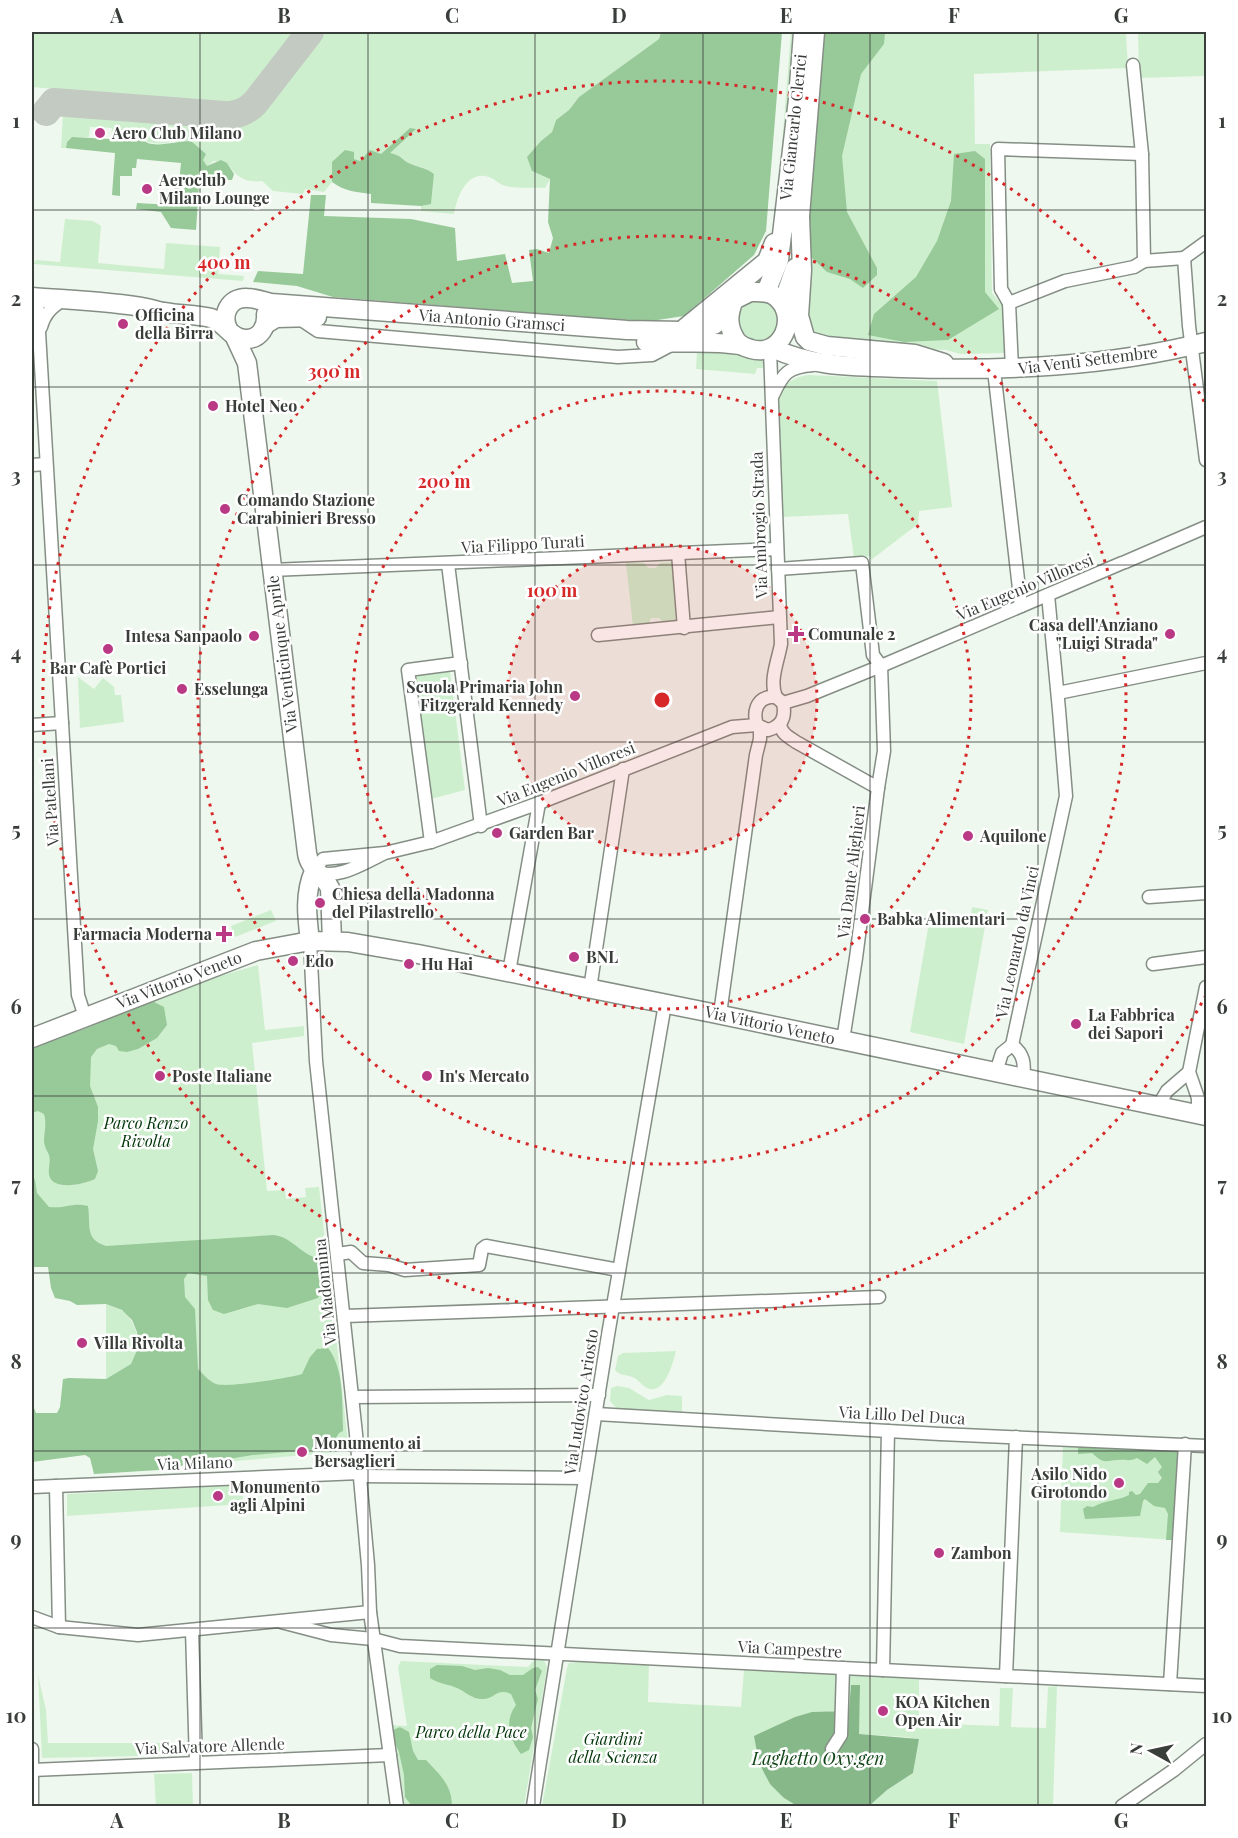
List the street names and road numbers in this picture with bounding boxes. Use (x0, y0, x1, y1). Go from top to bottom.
street label: Via Giancarlo Clerici (774, 52, 811, 202)
street label: Via Antonio Gramsci (417, 304, 566, 335)
street label: Via Venti Settembre (1016, 341, 1159, 379)
street label: Via Ambrogio Strada (745, 451, 772, 600)
street label: Via Filippo Turati (460, 530, 586, 557)
street label: Via Eugenio Villoresi (952, 548, 1097, 625)
street label: Via Venticinque Aprile (261, 574, 302, 735)
street label: Via Eugenio Villoresi (493, 736, 638, 811)
street label: Via Patellani (36, 757, 63, 848)
street label: Via Dante Alighieri (832, 804, 869, 941)
street label: Via Leonardo da Vinci (990, 863, 1043, 1021)
street label: Via Vittorio Veneto (112, 946, 245, 1013)
street label: Via Vittorio Veneto (702, 1000, 837, 1049)
street label: Via Madonnina (308, 1238, 341, 1347)
street label: Via Ludovico Ariosto (558, 1327, 602, 1477)
street label: Via Lillo Del Duca (837, 1401, 966, 1428)
street label: Via Milano (156, 1451, 233, 1474)
street label: Via Campestre (736, 1635, 843, 1662)
street label: Via Salvatore Allende (134, 1732, 285, 1759)

